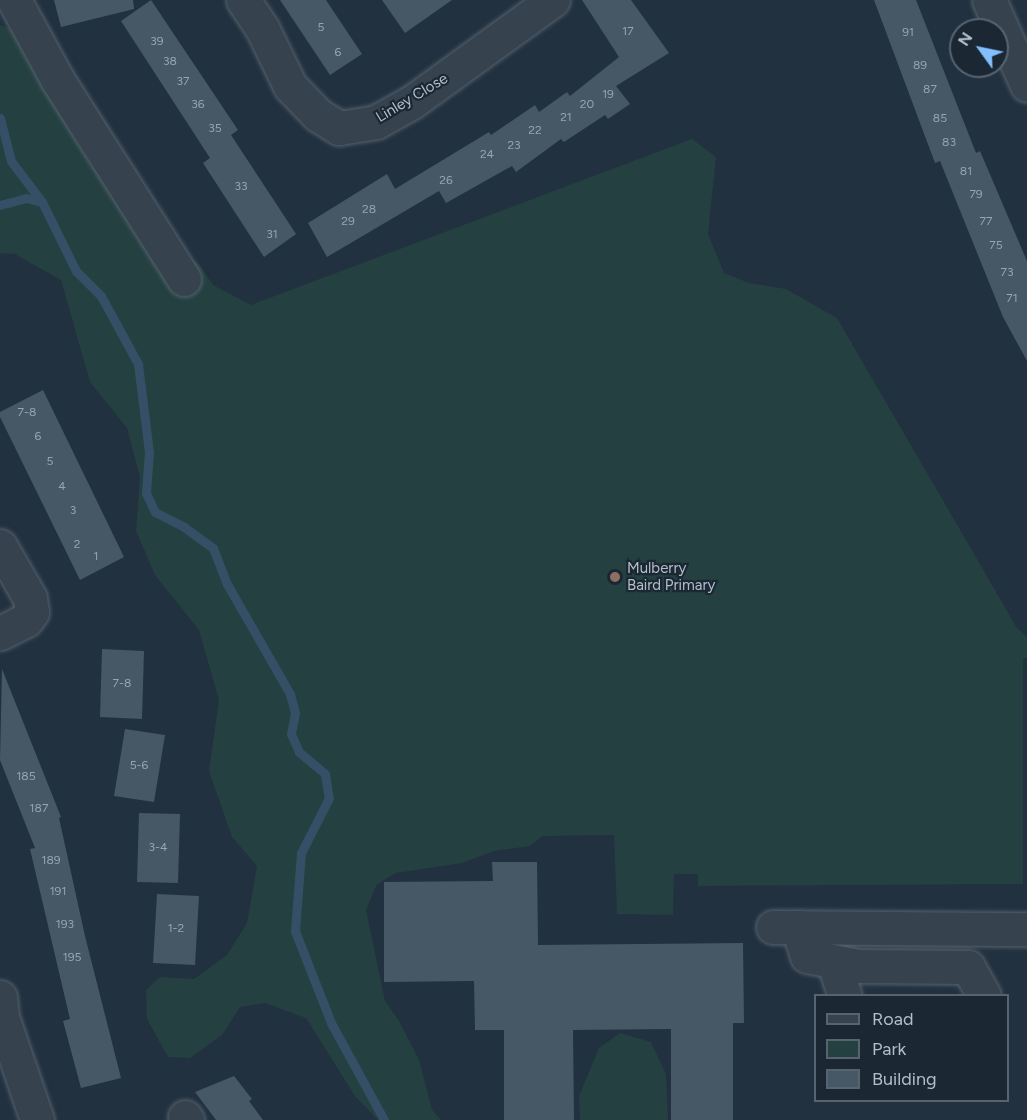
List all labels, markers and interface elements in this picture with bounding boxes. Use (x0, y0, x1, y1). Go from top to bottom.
north arrow (949, 18, 1009, 78)
house number: 5 (318, 21, 324, 35)
house number: 17 (622, 25, 634, 39)
house number: 91 (902, 26, 914, 40)
text: N (954, 29, 976, 49)
house number: 39 (150, 35, 164, 49)
house number: 6 (335, 46, 341, 60)
house number: 38 (163, 55, 177, 69)
house number: 89 (913, 59, 927, 73)
street label: Linley Close (373, 70, 451, 126)
house number: 37 (177, 75, 189, 89)
house number: 87 (923, 83, 937, 97)
house number: 19 (602, 88, 614, 102)
house number: 36 (191, 98, 205, 112)
house number: 20 (580, 98, 594, 112)
house number: 21 (560, 111, 572, 125)
house number: 85 (933, 112, 947, 126)
house number: 35 (208, 122, 222, 136)
house number: 22 (528, 124, 542, 138)
house number: 83 (942, 136, 956, 150)
house number: 23 (507, 139, 521, 153)
house number: 24 (480, 148, 494, 162)
house number: 81 (960, 165, 972, 179)
house number: 26 (439, 174, 453, 188)
house number: 33 (234, 180, 248, 194)
house number: 79 (969, 188, 983, 202)
house number: 28 (362, 203, 376, 217)
house number: 29 (341, 215, 355, 229)
house number: 77 (980, 215, 992, 229)
house number: 31 (266, 228, 278, 242)
house number: 75 (989, 239, 1003, 253)
house number: 73 (1001, 266, 1013, 280)
house number: 71 (1006, 292, 1018, 306)
house number: 7-8 (18, 406, 36, 420)
house number: 6 (35, 430, 41, 444)
house number: 5 (47, 455, 53, 469)
house number: 4 (58, 480, 66, 494)
house number: 3 (70, 504, 76, 518)
house number: 2 (74, 538, 80, 552)
house number: 1 (94, 550, 98, 564)
place label: Mulberry Baird Primary (627, 559, 715, 594)
marker: Mulberry Baird Primary (608, 570, 622, 584)
house number: 7-8 (113, 677, 131, 691)
house number: 5-6 (130, 759, 148, 773)
house number: 185 (16, 770, 36, 784)
house number: 187 (30, 802, 48, 816)
house number: 3-4 (149, 841, 167, 855)
house number: 189 (41, 854, 61, 868)
house number: 191 (50, 885, 66, 899)
house number: 193 (56, 918, 74, 932)
house number: 1-2 (168, 922, 184, 936)
house number: 195 (63, 951, 81, 965)
legend (814, 994, 1009, 1102)
text: Road (872, 1008, 913, 1030)
text: Park (872, 1038, 906, 1060)
text: Building (872, 1068, 937, 1090)

